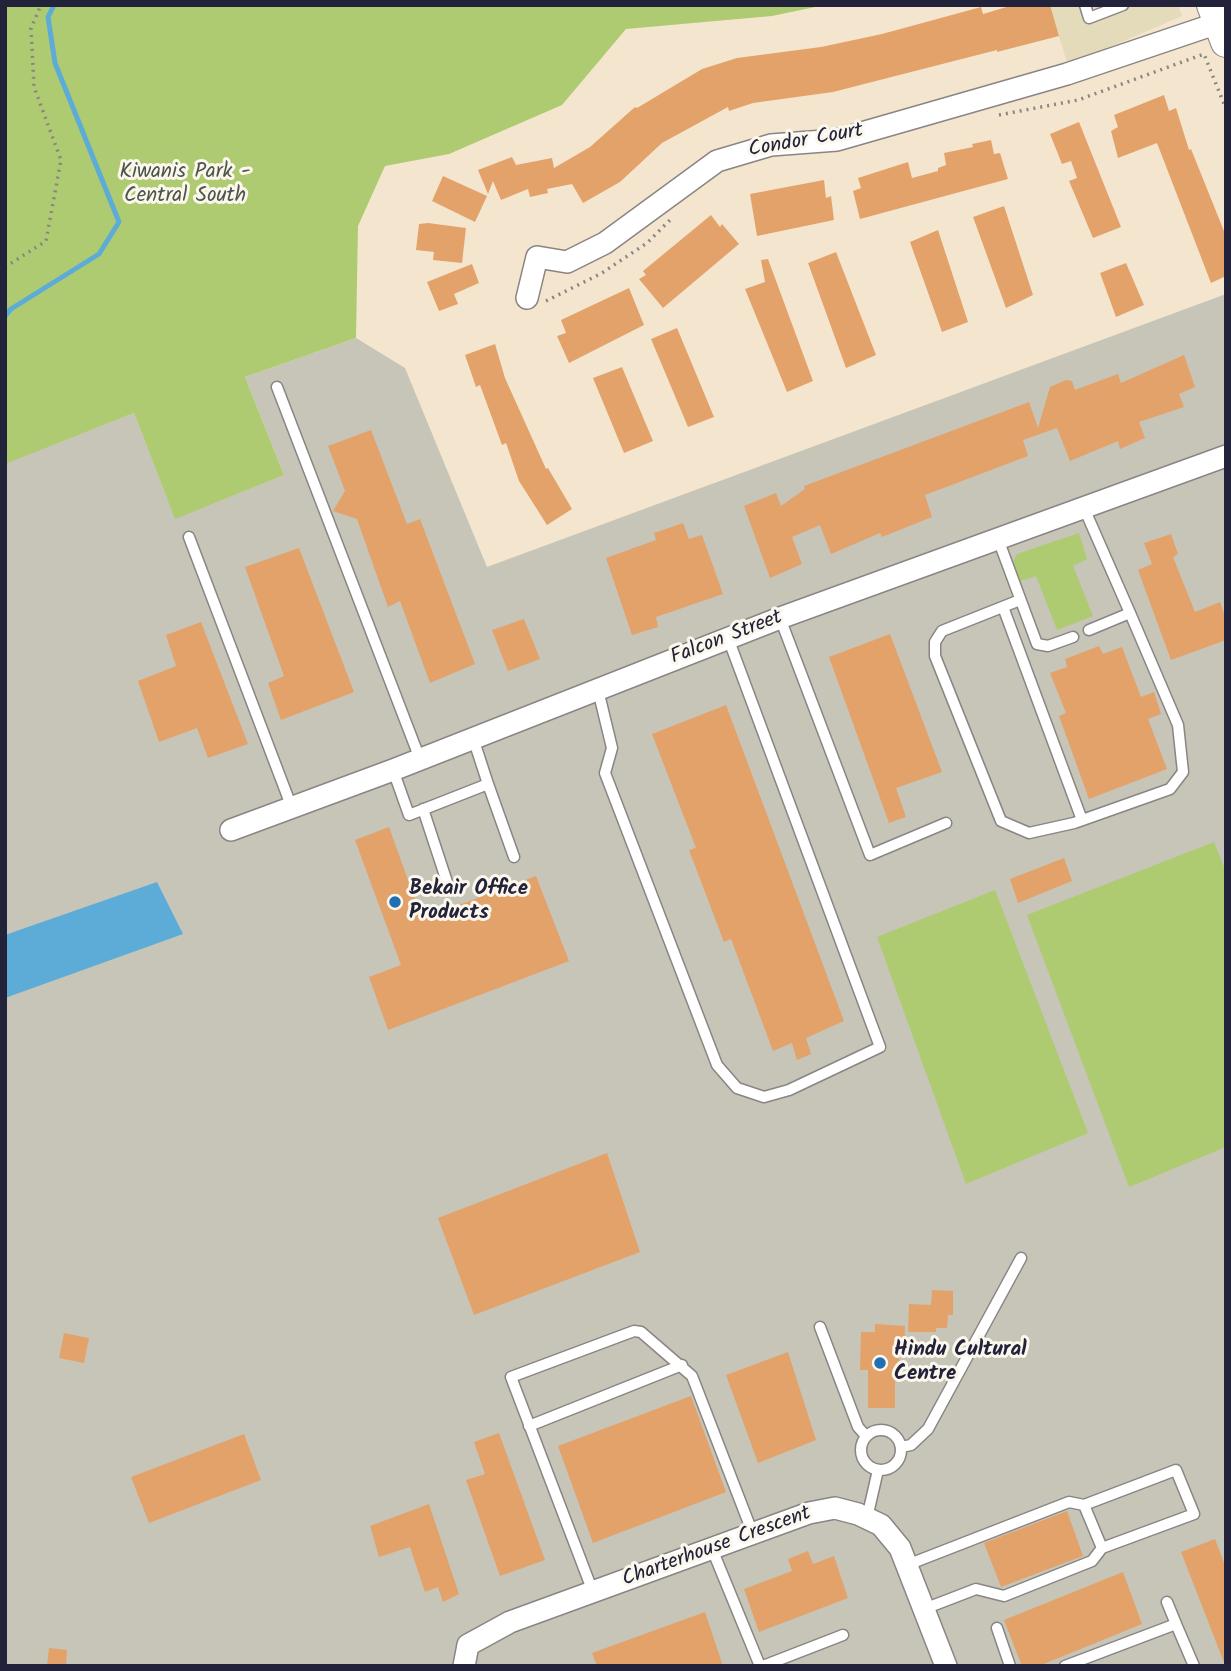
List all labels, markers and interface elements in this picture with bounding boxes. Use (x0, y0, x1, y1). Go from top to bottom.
street label: Condor Court (747, 120, 865, 164)
park label: Kiwanis Park - Central South (119, 160, 251, 210)
street label: Falcon Street (668, 606, 786, 672)
place label: Bekair Office Products (409, 877, 528, 927)
marker: Bekair Office Products (387, 894, 403, 910)
place label: Hindu Cultural Centre (894, 1338, 1027, 1388)
marker: Hindu Cultural Centre (872, 1355, 888, 1371)
street label: Charterhouse Crescent (619, 1502, 815, 1594)

